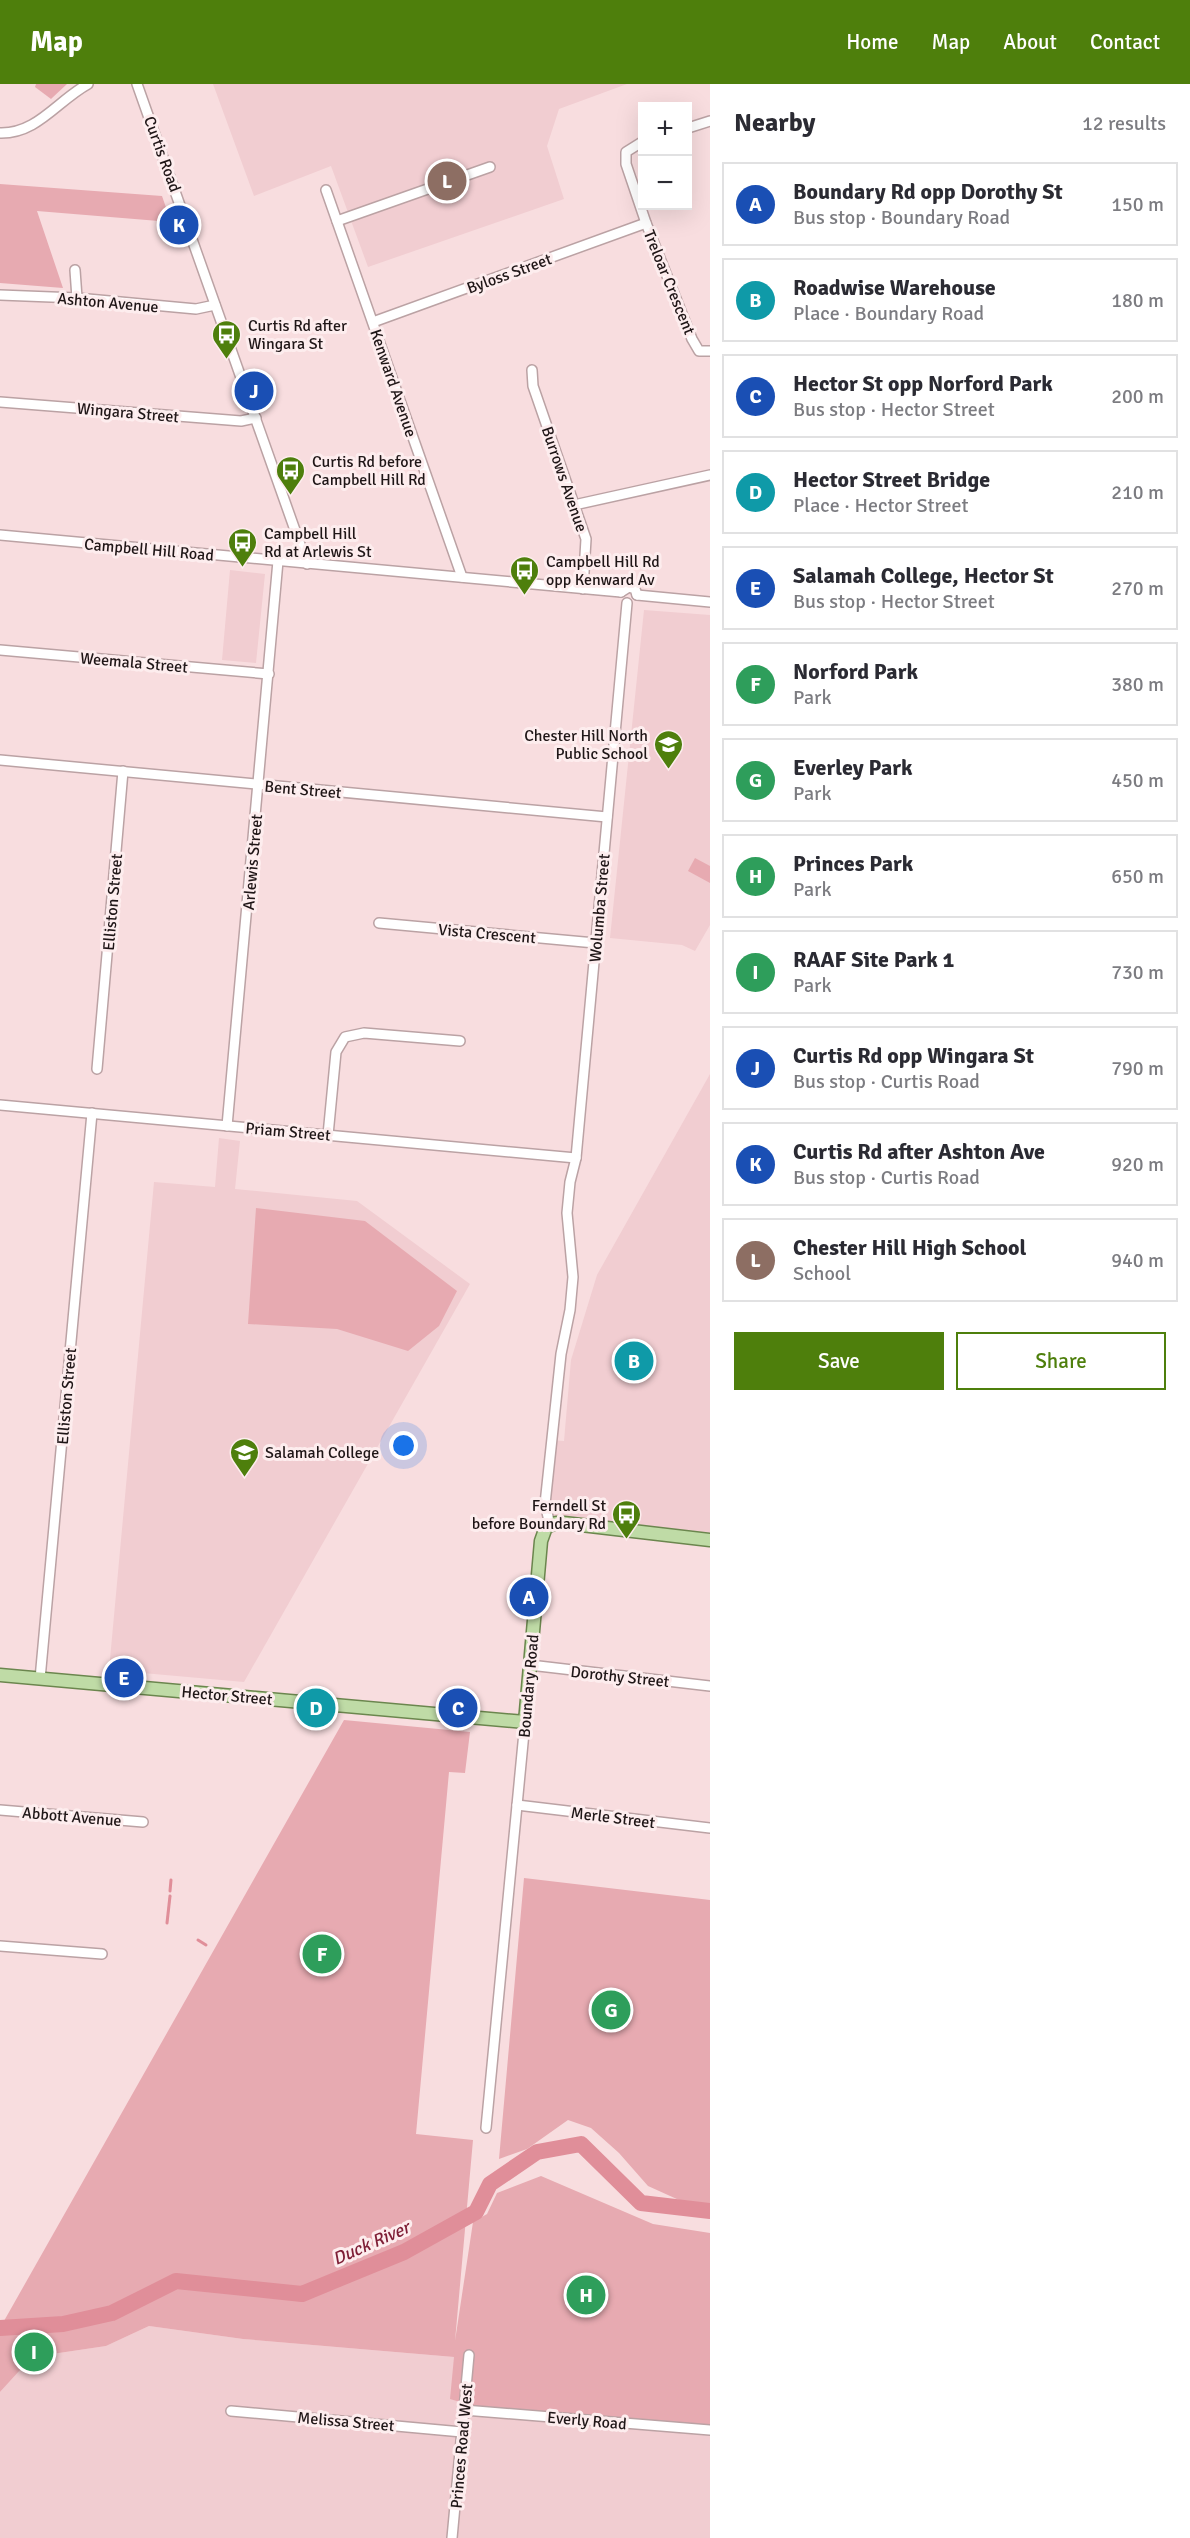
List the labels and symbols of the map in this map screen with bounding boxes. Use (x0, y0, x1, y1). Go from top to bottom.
street label: Curtis Road (139, 114, 185, 195)
pin: L (428, 158, 466, 204)
pin: K (160, 202, 198, 248)
street label: Treloar Crescent (639, 227, 699, 338)
street label: Byloss Street (464, 249, 555, 299)
street label: Ashton Avenue (56, 289, 159, 317)
place label: Curtis Rd after Wingara St (248, 316, 347, 354)
bus stop icon: Curtis Rd after Wingara St (211, 318, 243, 360)
street label: Kenward Avenue (365, 327, 421, 440)
pin: J (234, 368, 274, 414)
street label: Wingara Street (76, 399, 180, 427)
street label: Burrows Avenue (537, 424, 591, 535)
place label: Curtis Rd before Campbell Hill Rd (312, 452, 426, 490)
bus stop icon: Curtis Rd before Campbell Hill Rd (275, 454, 307, 496)
place label: Campbell Hill Rd at Arlewis St (264, 524, 372, 562)
bus stop icon: Campbell Hill Rd at Arlewis St (227, 526, 259, 568)
street label: Campbell Hill Road (83, 534, 215, 566)
place label: Campbell Hill Rd opp Kenward Av (546, 552, 660, 590)
bus stop icon: Campbell Hill Rd opp Kenward Av (509, 554, 541, 596)
street label: Weemala Street (79, 648, 189, 678)
place label: Chester Hill North Public School (524, 726, 648, 764)
school or university icon: Chester Hill North Public School (653, 728, 685, 770)
street label: Bent Street (264, 777, 343, 803)
street label: Arlewis Street (239, 813, 267, 911)
street label: Elliston Street (99, 852, 127, 951)
street label: Wolumba Street (585, 852, 615, 963)
street label: Vista Crescent (437, 920, 537, 948)
street label: Priam Street (245, 1118, 332, 1146)
pin: B (614, 1338, 654, 1384)
street label: Elliston Street (53, 1346, 81, 1445)
your location (389, 1431, 418, 1460)
school or university icon: Salamah College (228, 1436, 260, 1478)
place label: Salamah College (265, 1443, 379, 1463)
place label: Ferndell St before Boundary Rd (472, 1496, 606, 1534)
bus stop icon: Ferndell St before Boundary Rd (611, 1498, 643, 1540)
pin: A (510, 1574, 548, 1620)
street label: Boundary Road (515, 1634, 543, 1739)
pin: E (104, 1656, 144, 1700)
street label: Dorothy Street (570, 1662, 671, 1692)
street label: Hector Street (181, 1682, 274, 1710)
pin: D (296, 1686, 336, 1730)
pin: C (438, 1686, 478, 1730)
street label: Abbott Avenue (21, 1803, 122, 1831)
street label: Merle Street (570, 1803, 656, 1833)
pin: F (302, 1932, 342, 1976)
pin: G (592, 1988, 630, 2032)
water label: Duck River (329, 2215, 415, 2270)
pin: H (566, 2272, 606, 2318)
pin: I (15, 2330, 54, 2374)
street label: Princes Road West (447, 2382, 477, 2509)
street label: Melissa Street (297, 2408, 396, 2436)
street label: Everly Road (546, 2408, 627, 2434)

